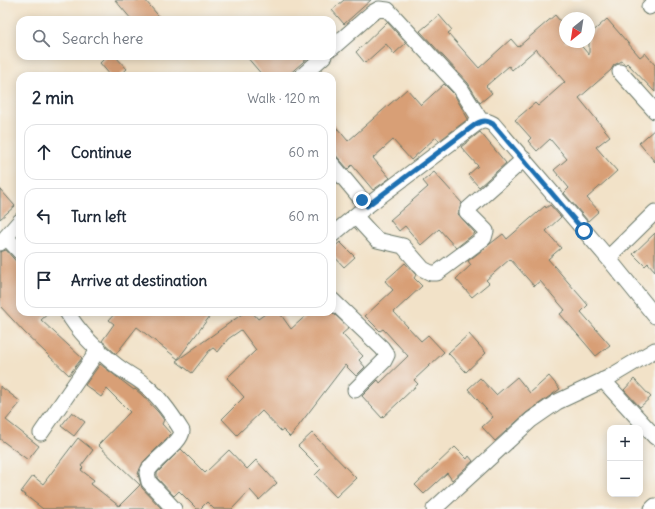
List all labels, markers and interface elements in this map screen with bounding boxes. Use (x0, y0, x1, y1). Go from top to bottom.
north arrow (559, 12, 595, 48)
search box (16, 16, 336, 60)
icon: search (30, 27, 52, 49)
text: Search here (62, 29, 143, 48)
text: 2 min (32, 87, 74, 109)
text: Walk · 120 m (247, 90, 320, 107)
icon: ahead (33, 141, 55, 163)
text: Continue (71, 143, 132, 162)
text: 60 m (288, 144, 319, 161)
route end (353, 191, 371, 209)
icon: left (33, 205, 55, 227)
text: Turn left (71, 207, 126, 226)
text: 60 m (288, 208, 319, 225)
route start (575, 222, 593, 240)
icon: arrive (33, 269, 55, 291)
text: Arrive at destination (71, 271, 207, 290)
map controls (607, 425, 643, 497)
button: + (607, 425, 643, 461)
button: − (607, 461, 643, 497)

